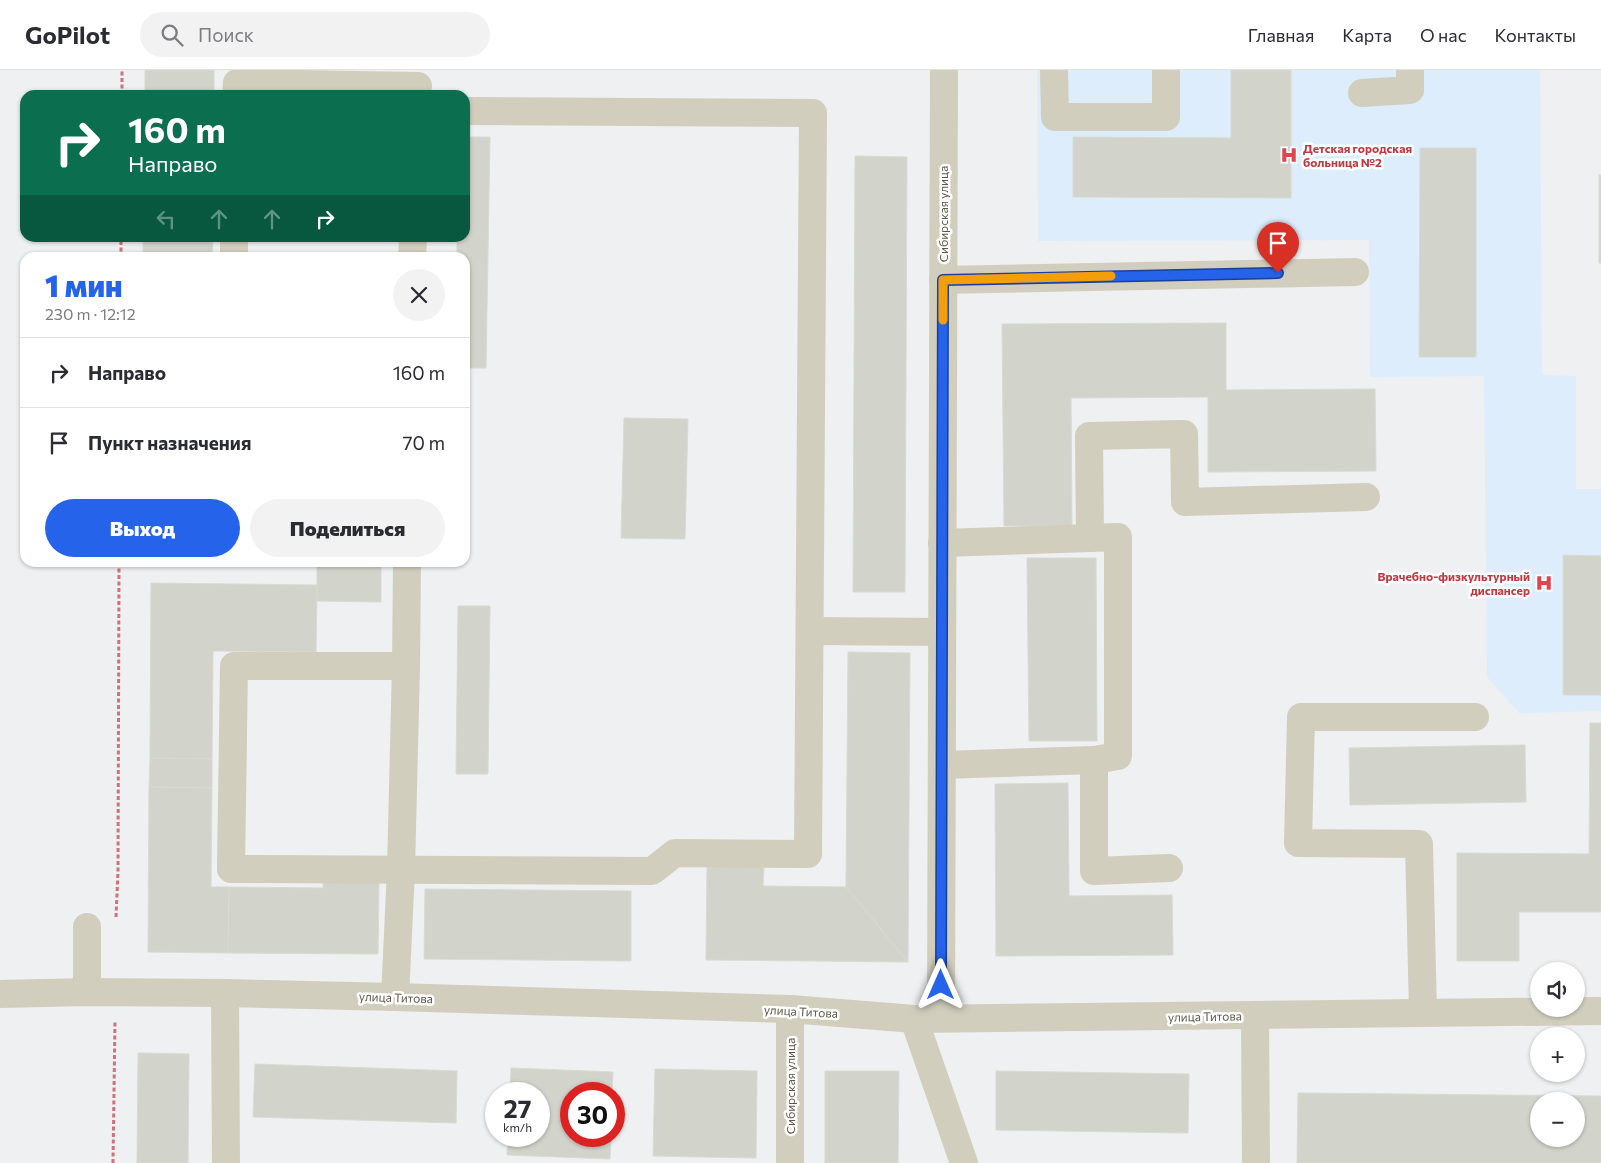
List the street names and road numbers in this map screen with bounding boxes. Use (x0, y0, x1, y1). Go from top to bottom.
street label: Сибирская улица (936, 166, 950, 262)
street label: улица Титова (359, 989, 433, 1005)
street label: улица Титова (764, 1002, 838, 1020)
street label: улица Титова (1168, 1008, 1242, 1024)
street label: Сибирская улица (783, 1038, 797, 1134)

